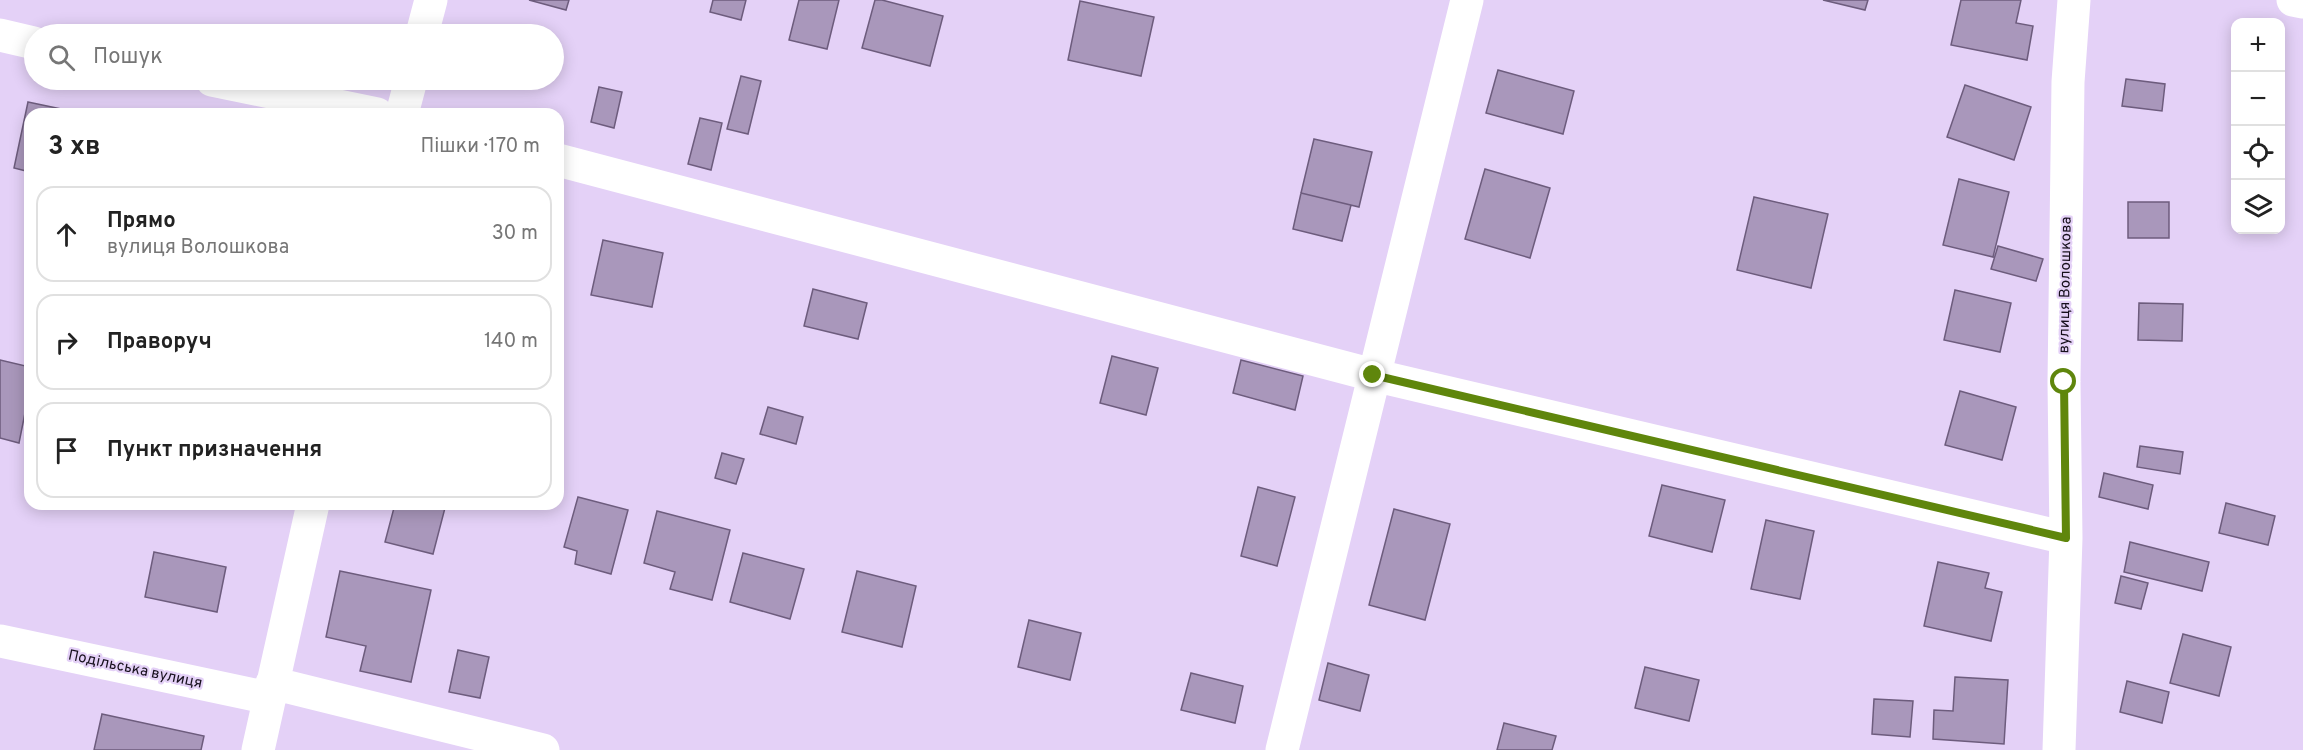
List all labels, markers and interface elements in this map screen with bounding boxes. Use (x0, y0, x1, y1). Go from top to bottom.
map controls (2231, 18, 2285, 234)
button: + (2231, 18, 2285, 72)
search box (24, 24, 564, 90)
icon: search (45, 41, 78, 74)
text: Пошук (93, 44, 163, 71)
button: − (2231, 72, 2285, 126)
button: locate (2231, 126, 2285, 180)
text: 3 хв (48, 131, 101, 164)
text: Пішки · 170 m (420, 134, 540, 160)
button: layers (2231, 180, 2285, 234)
text: Прямо (107, 208, 176, 235)
street label: вулиця Волошкова (2055, 216, 2077, 354)
icon: ahead (50, 218, 83, 251)
text: 30 m (492, 221, 538, 247)
text: вулиця Волошкова (107, 235, 289, 261)
icon: right (50, 326, 83, 359)
text: Праворуч (107, 329, 212, 356)
text: 140 m (484, 329, 538, 355)
route end (1359, 361, 1385, 387)
route start (2050, 368, 2076, 394)
icon: arrive (50, 434, 83, 467)
text: Пункт призначення (107, 437, 322, 464)
street label: Подільська вулиця (66, 646, 204, 694)

